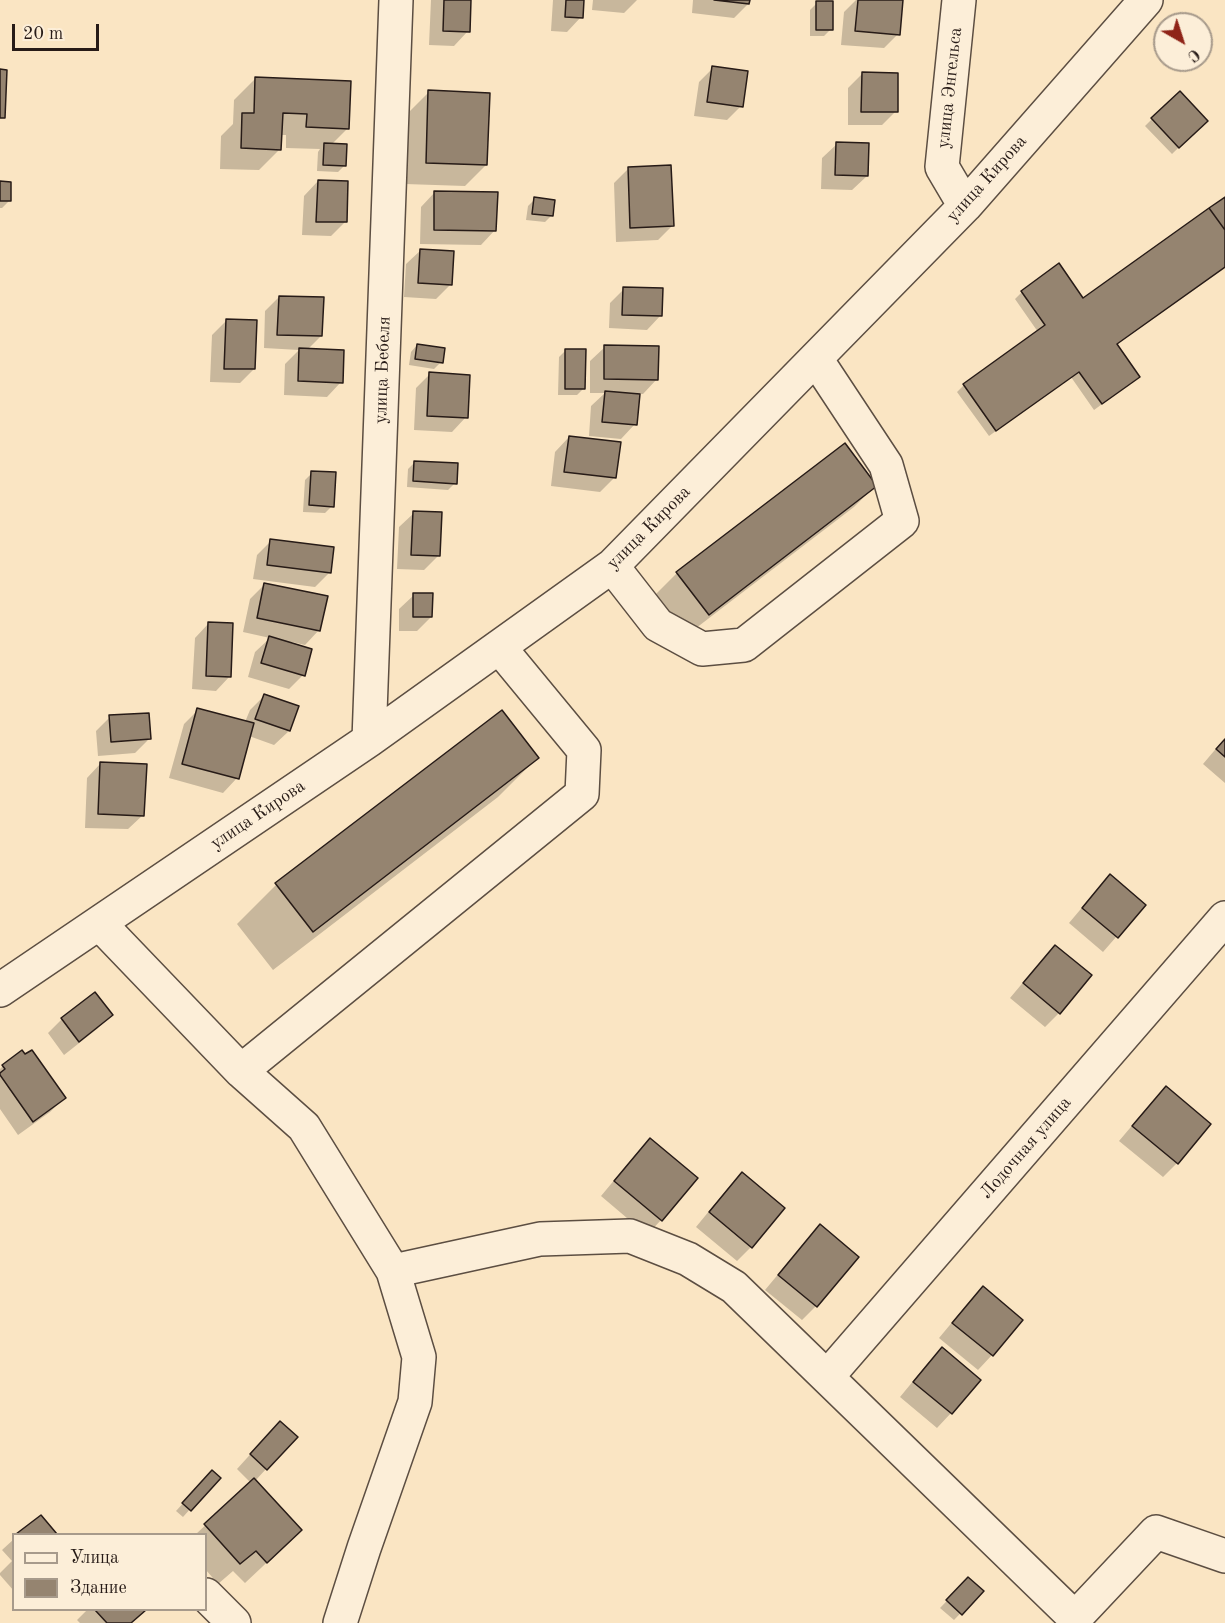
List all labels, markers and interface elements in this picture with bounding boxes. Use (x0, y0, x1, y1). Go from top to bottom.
scale bar (15, 12, 102, 50)
north arrow (1153, 12, 1213, 72)
text: 20 m (23, 25, 63, 43)
street label: улица Энгельса (933, 26, 967, 150)
text: С (1184, 45, 1202, 64)
street label: улица Кирова (942, 131, 1032, 227)
street label: улица Бебеля (370, 316, 396, 424)
street label: улица Кирова (603, 482, 695, 574)
street label: улица Кирова (207, 775, 309, 855)
street label: Лодочная улица (976, 1092, 1076, 1204)
legend (12, 1533, 207, 1611)
text: Улица (70, 1549, 119, 1567)
text: Здание (70, 1579, 127, 1597)

